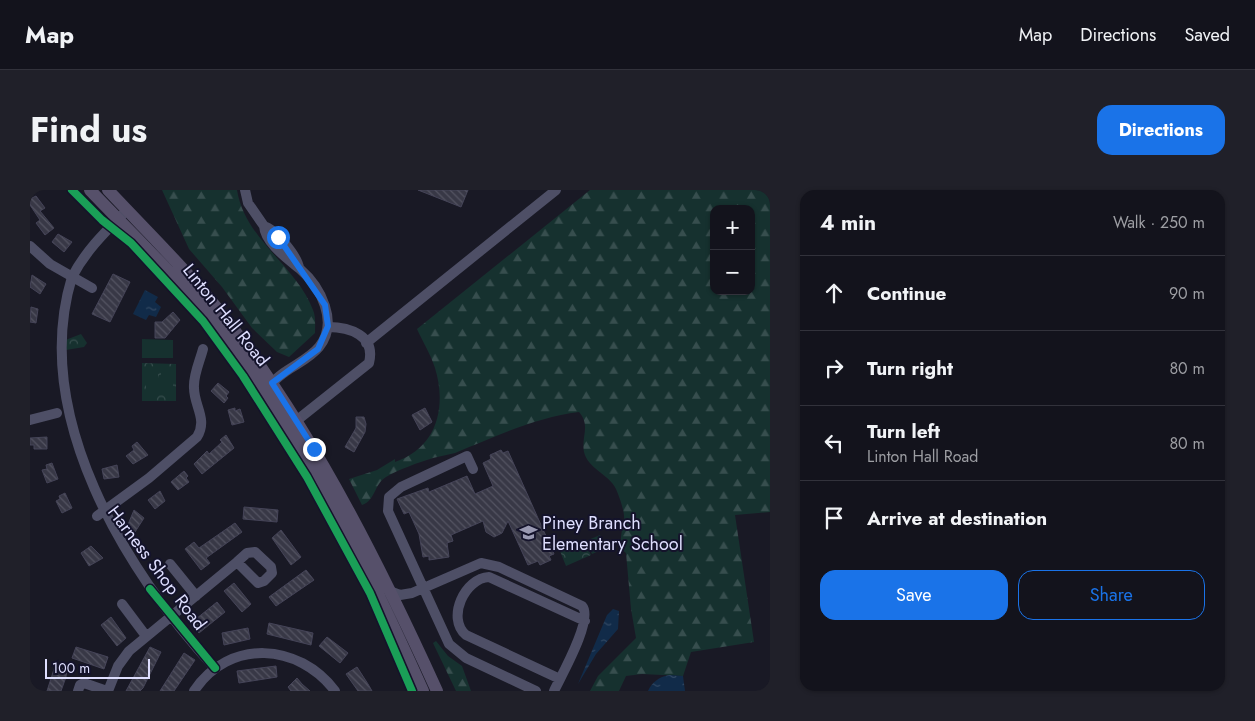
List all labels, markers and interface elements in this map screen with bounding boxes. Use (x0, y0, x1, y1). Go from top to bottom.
text: Map (25, 17, 74, 52)
text: Map (1019, 22, 1052, 48)
text: Directions (1080, 22, 1156, 48)
text: Saved (1184, 22, 1230, 48)
text: Find us (30, 105, 147, 155)
button: Directions (1097, 105, 1225, 155)
map controls (710, 205, 755, 295)
button: + (710, 205, 755, 250)
text: 4 min (820, 208, 876, 238)
text: Walk · 250 m (1113, 211, 1205, 234)
route start (267, 226, 290, 249)
button: − (710, 250, 755, 295)
street label: Linton Hall Road (176, 258, 276, 372)
icon: ahead (820, 279, 848, 307)
text: Continue (867, 280, 946, 307)
text: 90 m (1169, 282, 1205, 305)
icon: right (820, 354, 848, 382)
text: Turn right (867, 355, 953, 382)
text: 80 m (1169, 357, 1205, 380)
text: Turn left (867, 418, 940, 445)
icon: left (820, 429, 848, 457)
text: 80 m (1169, 432, 1205, 455)
route end (303, 438, 326, 461)
text: Linton Hall Road (867, 445, 978, 468)
street label: Harness Shop Road (101, 500, 213, 636)
icon: arrive (820, 504, 848, 532)
text: Arrive at destination (867, 505, 1047, 532)
place label: Piney Branch Elementary School (542, 510, 683, 557)
school or university icon: Piney Branch Elementary School (518, 523, 538, 543)
button: Save (820, 570, 1008, 620)
button: Share (1018, 570, 1205, 620)
scale bar (45, 656, 150, 679)
text: 100 m (52, 658, 90, 678)

